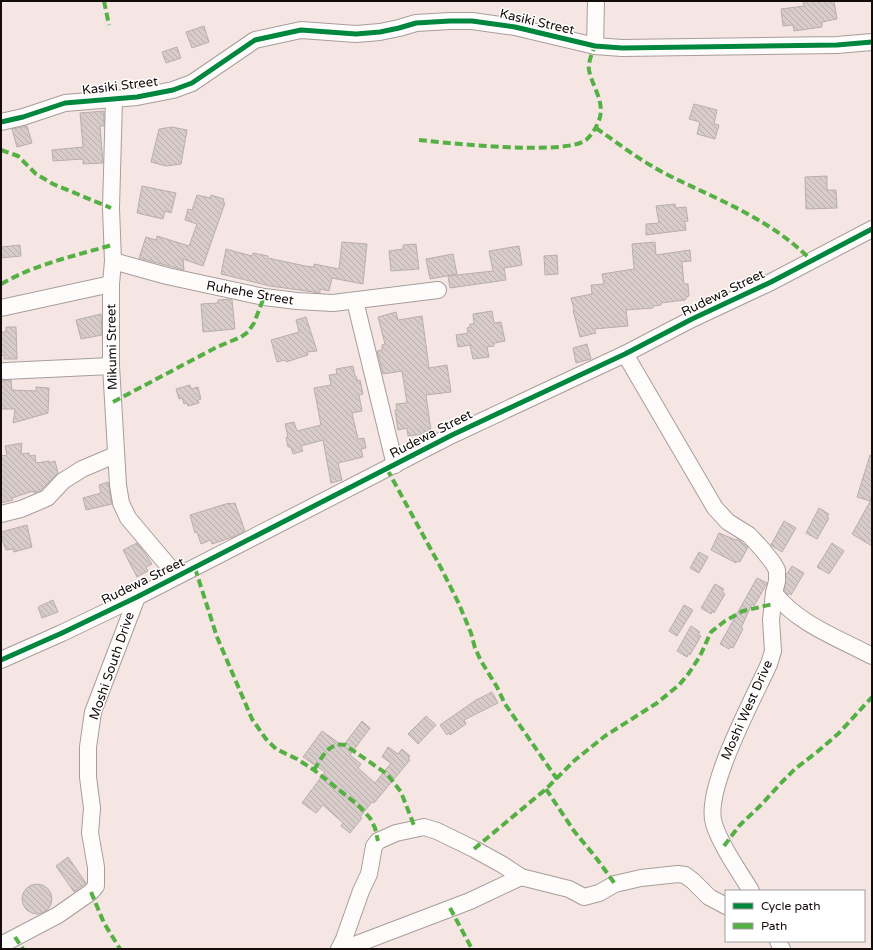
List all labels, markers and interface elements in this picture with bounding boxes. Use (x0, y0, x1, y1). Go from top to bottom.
street label: Kasiki Street (498, 6, 576, 38)
street label: Kasiki Street (81, 73, 159, 99)
street label: Rudewa Street (679, 266, 767, 320)
street label: Ruhehe Street (205, 277, 295, 309)
street label: Mikumi Street (103, 304, 121, 390)
street label: Rudewa Street (387, 406, 475, 462)
street label: Rudewa Street (99, 554, 187, 608)
street label: Moshi South Drive (86, 610, 138, 722)
street label: Moshi West Drive (718, 658, 776, 762)
legend (725, 890, 865, 942)
text: Cycle path (761, 899, 820, 913)
text: Path (761, 919, 787, 933)

